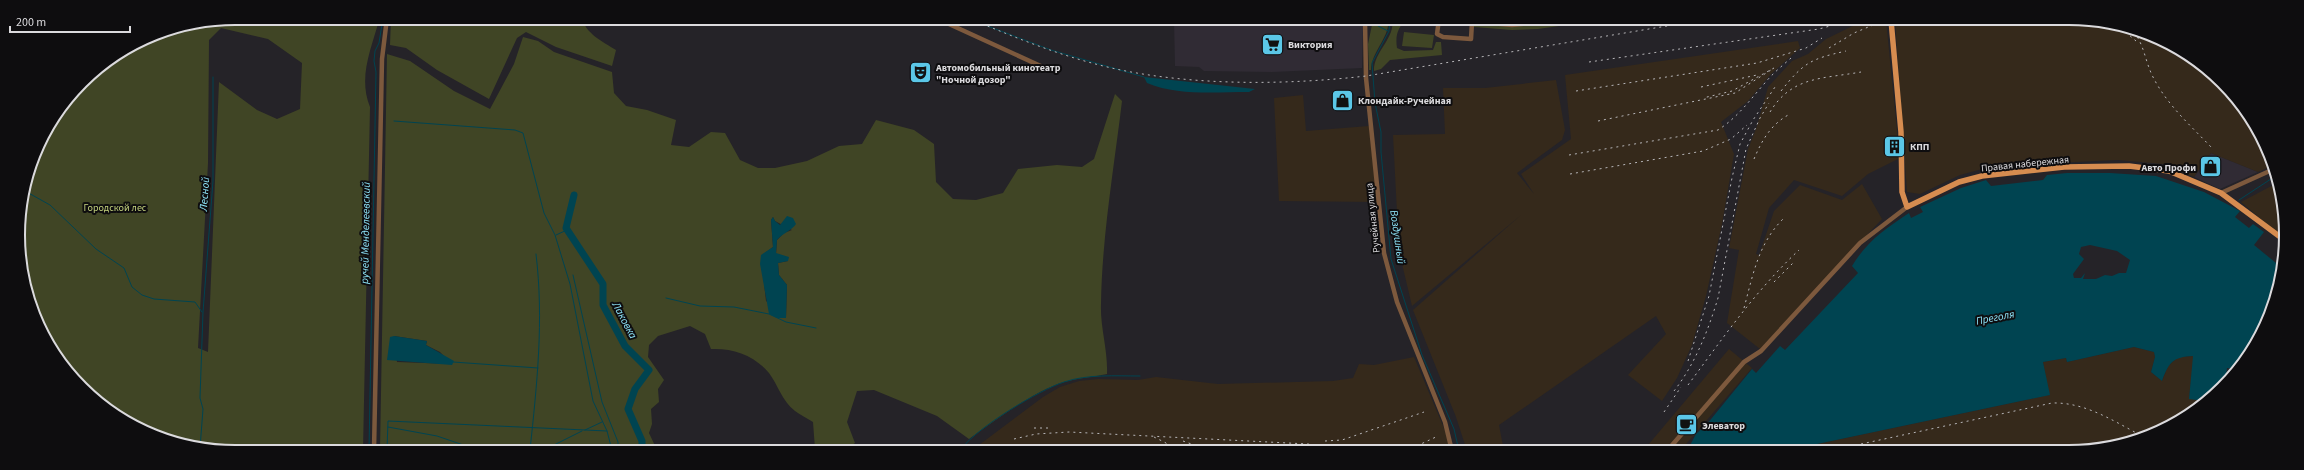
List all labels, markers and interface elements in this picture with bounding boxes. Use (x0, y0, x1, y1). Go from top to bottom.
scale bar (10, 8, 130, 34)
text: 200 m (16, 14, 46, 31)
supermarket icon: Виктория (1260, 31, 1286, 57)
place label: Виктория (1288, 38, 1332, 52)
theatre icon: Автомобильный кинотеатр "Ночной дозор" (907, 60, 933, 86)
place label: Автомобильный кинотеатр "Ночной дозор" (935, 61, 1061, 87)
shop icon: Клондайк-Ручейная (1329, 87, 1355, 113)
place label: Клондайк-Ручейная (1358, 94, 1451, 108)
building icon: КПП (1881, 133, 1907, 159)
place label: КПП (1910, 140, 1929, 154)
street label: Правая набережная (1980, 152, 2070, 176)
shop icon: Авто Профи (2198, 154, 2224, 180)
place label: Авто Профи (2140, 161, 2196, 175)
water label: Лесной (196, 176, 213, 213)
water label: ручей Менделеевский (357, 182, 374, 285)
street label: Ручейная улица (1362, 182, 1384, 253)
park label: Городской лес (84, 201, 147, 215)
water label: Воздушный (1386, 209, 1409, 265)
water label: Лаковка (608, 298, 641, 341)
water label: Преголя (1975, 306, 2016, 329)
cafe icon: Элеватор (1673, 412, 1699, 438)
place label: Элеватор (1702, 419, 1745, 433)

